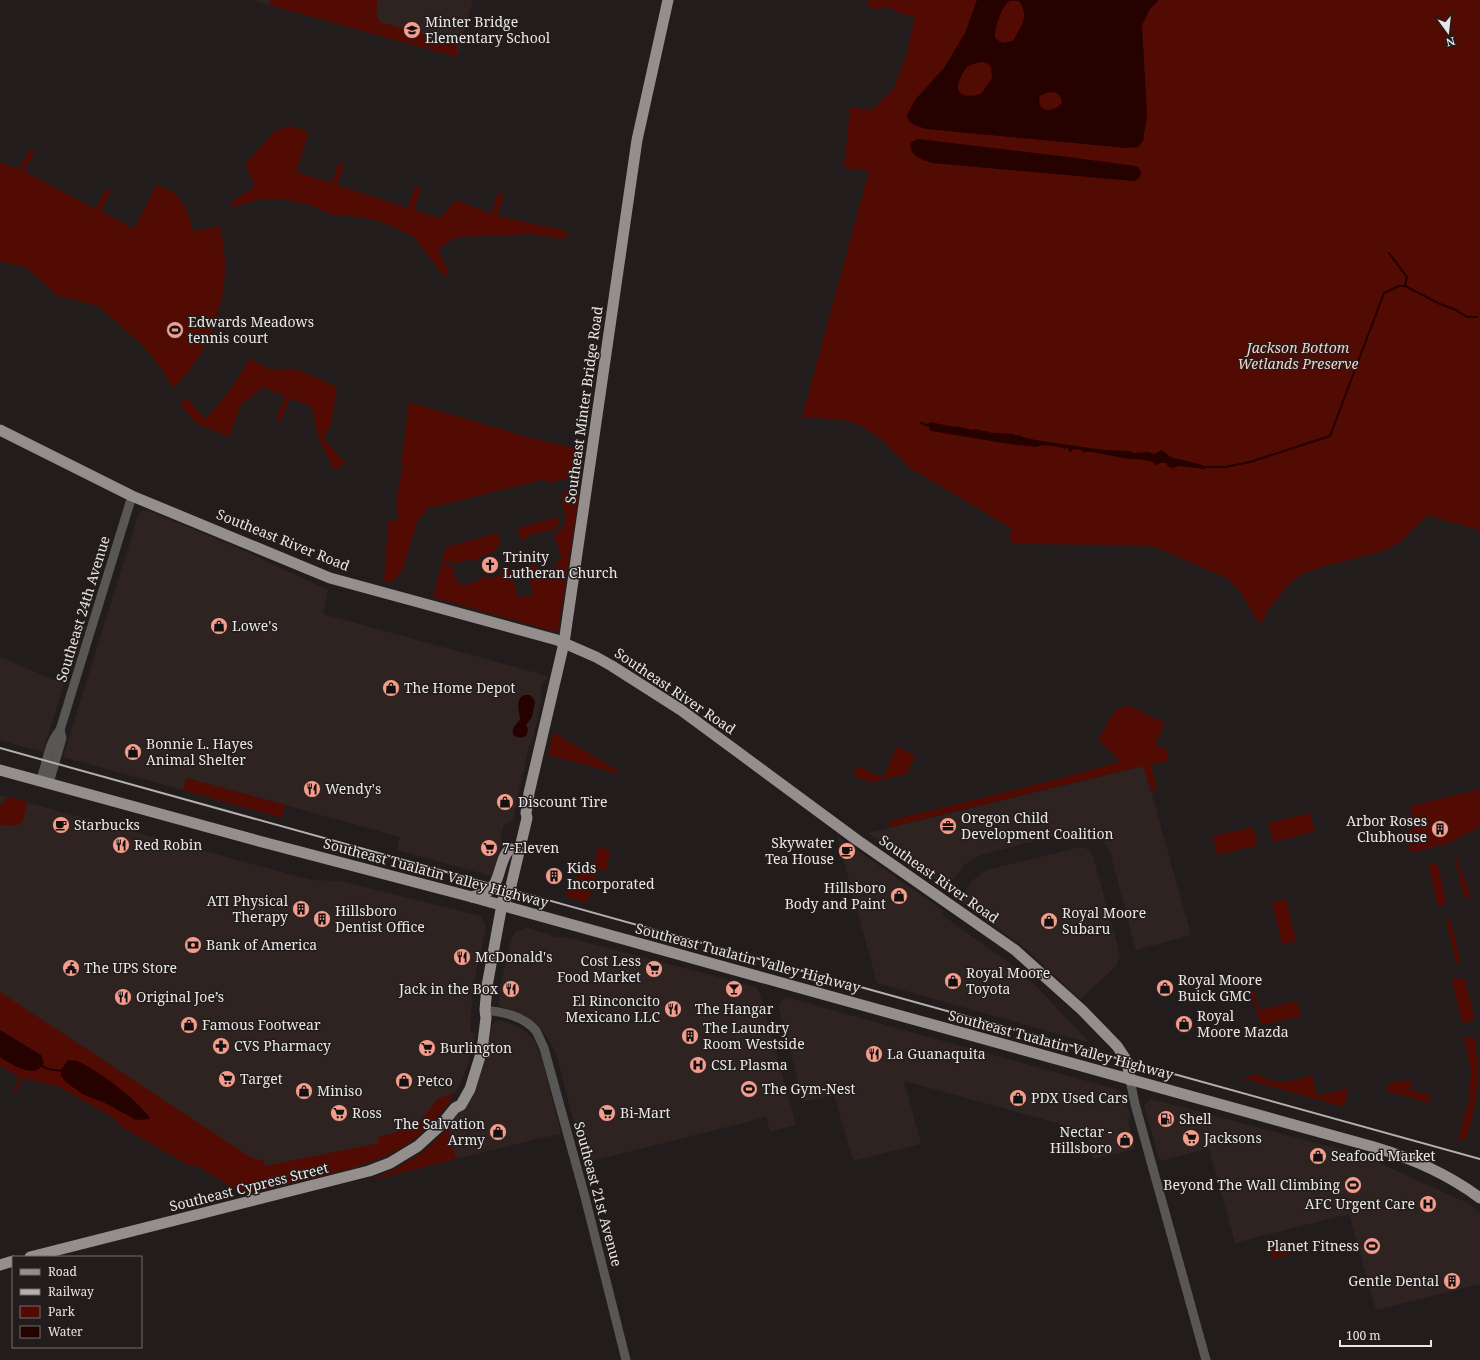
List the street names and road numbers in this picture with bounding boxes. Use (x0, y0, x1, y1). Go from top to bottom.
street label: Southeast Minter Bridge Road (560, 305, 607, 505)
street label: Southeast River Road (214, 504, 353, 575)
street label: Southeast 24th Avenue (51, 533, 114, 684)
street label: Southeast River Road (611, 643, 740, 738)
street label: Southeast River Road (876, 830, 1003, 927)
street label: Southeast Tualatin Valley Highway (322, 833, 551, 912)
street label: Southeast Tualatin Valley Highway (634, 918, 863, 997)
street label: Southeast Tualatin Valley Highway (947, 1005, 1176, 1084)
street label: Southeast 21st Avenue (570, 1119, 627, 1268)
street label: Southeast Cypress Street (167, 1158, 330, 1215)

